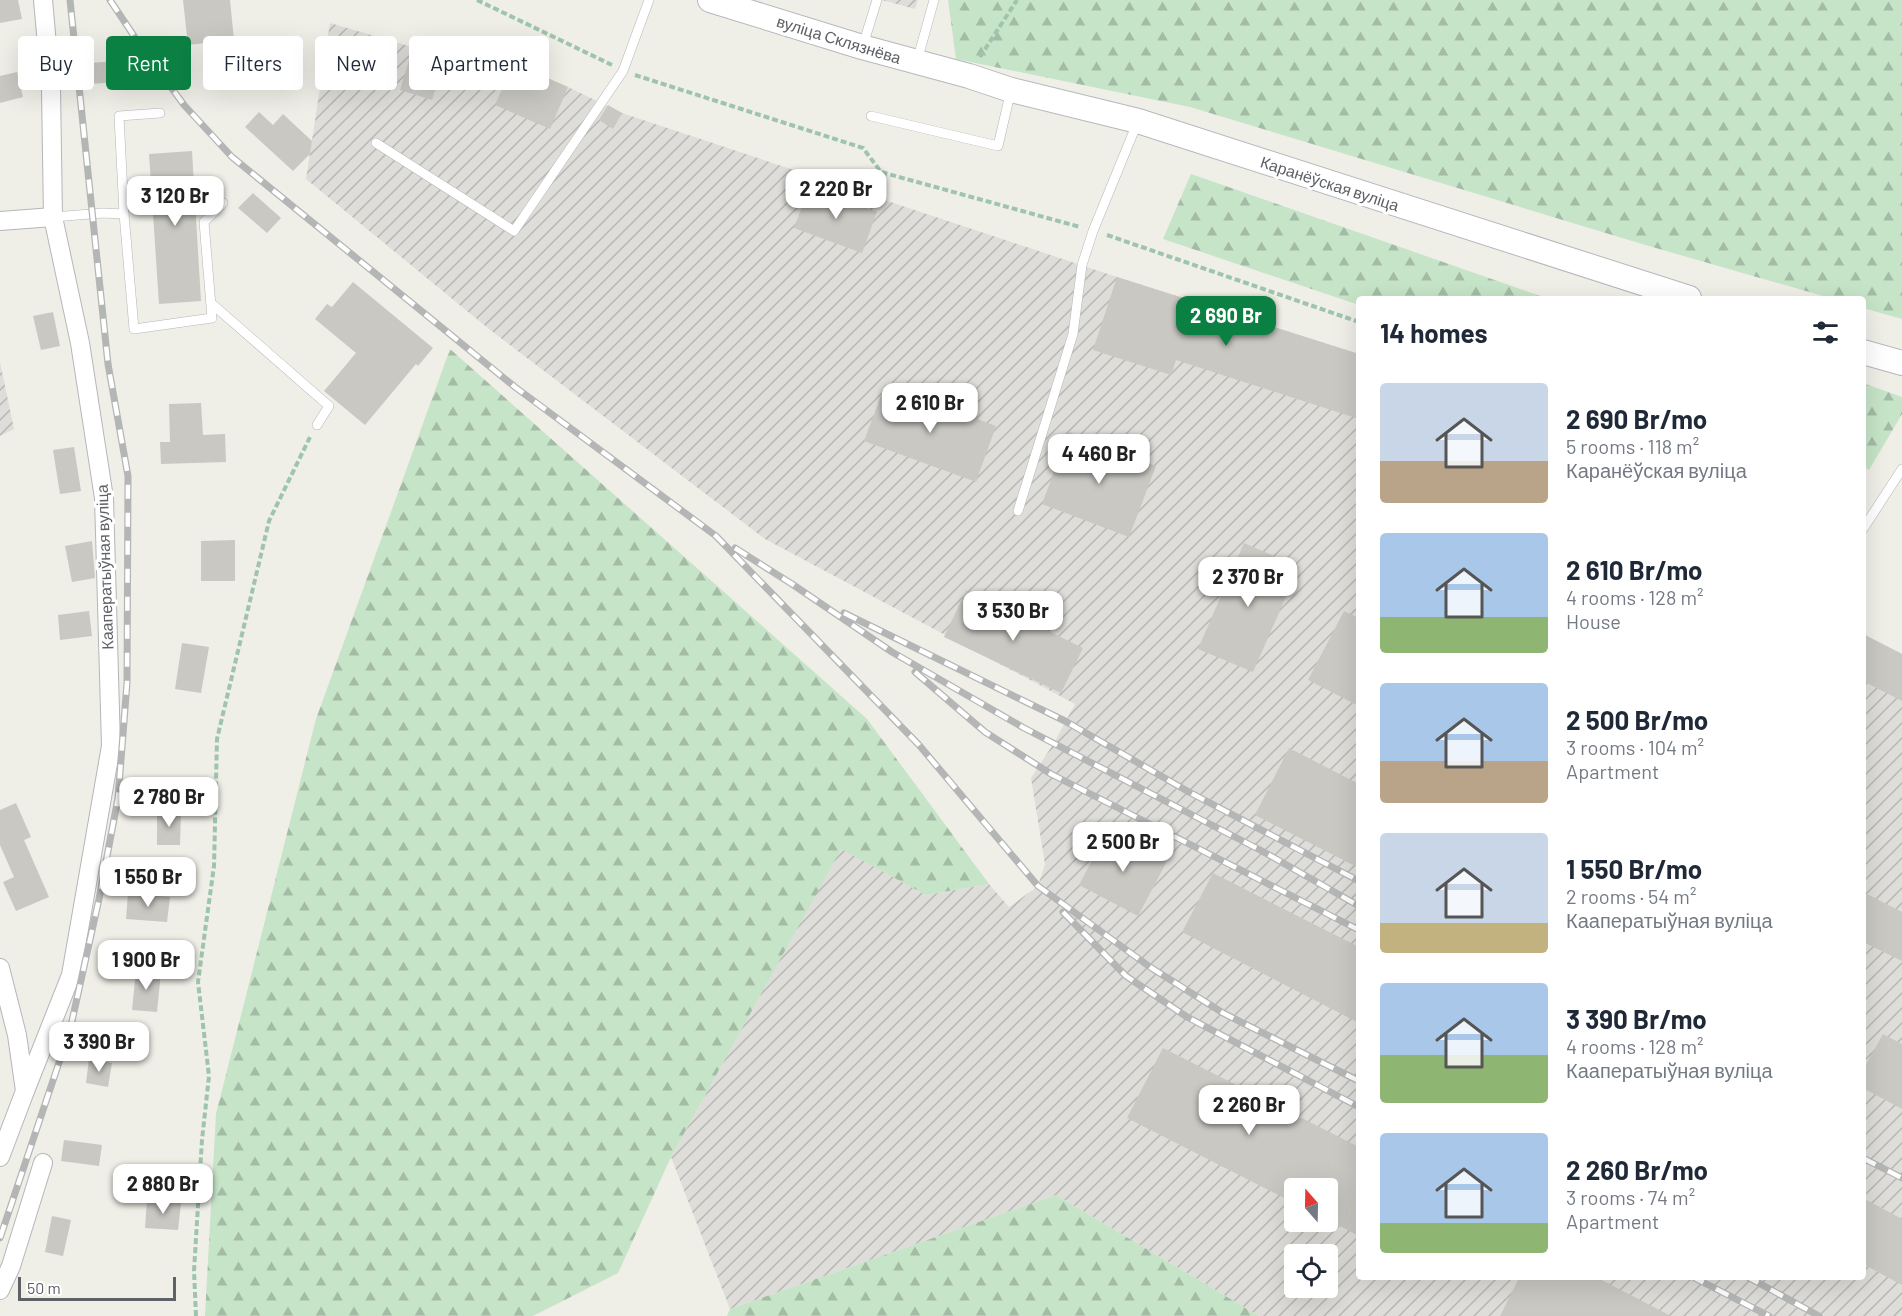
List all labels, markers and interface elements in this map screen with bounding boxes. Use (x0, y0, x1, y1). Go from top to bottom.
street label: вуліца Склязнёва (775, 11, 904, 67)
chip: Buy (18, 36, 94, 90)
chip: Rent (106, 36, 191, 90)
chip: Filters (203, 36, 303, 90)
chip: New (315, 36, 397, 90)
chip: Apartment (409, 36, 549, 90)
street label: Каранёўская вуліца (1258, 152, 1402, 214)
pin: 2 220 Br (774, 169, 898, 220)
pin: 3 120 Br (113, 176, 237, 227)
text: 2 220 Br (799, 176, 873, 200)
text: 3 120 Br (141, 183, 209, 207)
pin: 2 690 Br (1164, 296, 1288, 347)
text: 2 690 Br (1190, 303, 1262, 327)
icon: filters (1809, 316, 1842, 349)
text: 14 homes (1380, 317, 1487, 348)
pin: 2 610 Br (868, 383, 992, 434)
text: 2 610 Br (896, 390, 964, 414)
text: 2 690 Br/mo (1566, 403, 1707, 434)
icon: home (1428, 407, 1500, 479)
pin: 4 460 Br (1037, 434, 1161, 485)
text: 5 rooms · 118 m² (1566, 434, 1699, 458)
text: 4 460 Br (1062, 441, 1136, 465)
text: Каранёўская вуліца (1566, 458, 1747, 482)
street label: Кааператыўная вуліца (92, 484, 116, 650)
text: 2 610 Br/mo (1566, 554, 1703, 585)
pin: 2 370 Br (1186, 557, 1310, 608)
icon: home (1428, 557, 1500, 629)
text: 2 370 Br (1212, 564, 1284, 588)
text: 4 rooms · 128 m² (1566, 585, 1704, 609)
pin: 3 530 Br (951, 591, 1075, 642)
text: 3 530 Br (977, 598, 1049, 622)
text: House (1566, 609, 1621, 633)
text: 2 500 Br/mo (1566, 704, 1708, 735)
icon: home (1428, 707, 1500, 779)
text: 3 rooms · 104 m² (1566, 735, 1704, 759)
text: Apartment (1566, 759, 1659, 783)
pin: 2 780 Br (107, 777, 231, 828)
text: 2 780 Br (133, 784, 205, 808)
pin: 2 500 Br (1061, 822, 1185, 873)
text: 2 500 Br (1087, 829, 1159, 853)
text: 1 550 Br/mo (1566, 853, 1702, 884)
pin: 1 550 Br (86, 857, 210, 908)
icon: home (1428, 857, 1500, 929)
text: 1 550 Br (114, 864, 182, 888)
text: 2 rooms · 54 m² (1566, 884, 1696, 908)
text: Кааператыўная вуліца (1566, 908, 1773, 932)
pin: 1 900 Br (84, 940, 208, 991)
text: 1 900 Br (112, 947, 180, 971)
text: 3 390 Br/mo (1566, 1003, 1707, 1034)
icon: home (1428, 1007, 1500, 1079)
pin: 3 390 Br (37, 1022, 161, 1073)
text: 3 390 Br (63, 1029, 135, 1053)
text: 4 rooms · 128 m² (1566, 1034, 1704, 1058)
text: Кааператыўная вуліца (1566, 1058, 1773, 1082)
pin: 2 260 Br (1187, 1085, 1311, 1136)
text: 2 260 Br (1213, 1092, 1285, 1116)
text: 2 260 Br/mo (1566, 1154, 1708, 1185)
icon: home (1428, 1157, 1500, 1229)
pin: 2 880 Br (101, 1164, 225, 1215)
text: 2 880 Br (127, 1171, 199, 1195)
north arrow (1284, 1178, 1338, 1232)
map controls (1284, 1178, 1338, 1298)
text: 3 rooms · 74 m² (1566, 1185, 1695, 1209)
text: Apartment (1566, 1209, 1659, 1233)
button: locate (1284, 1244, 1338, 1298)
scale bar (18, 1274, 176, 1302)
text: 50 m (27, 1278, 61, 1297)

